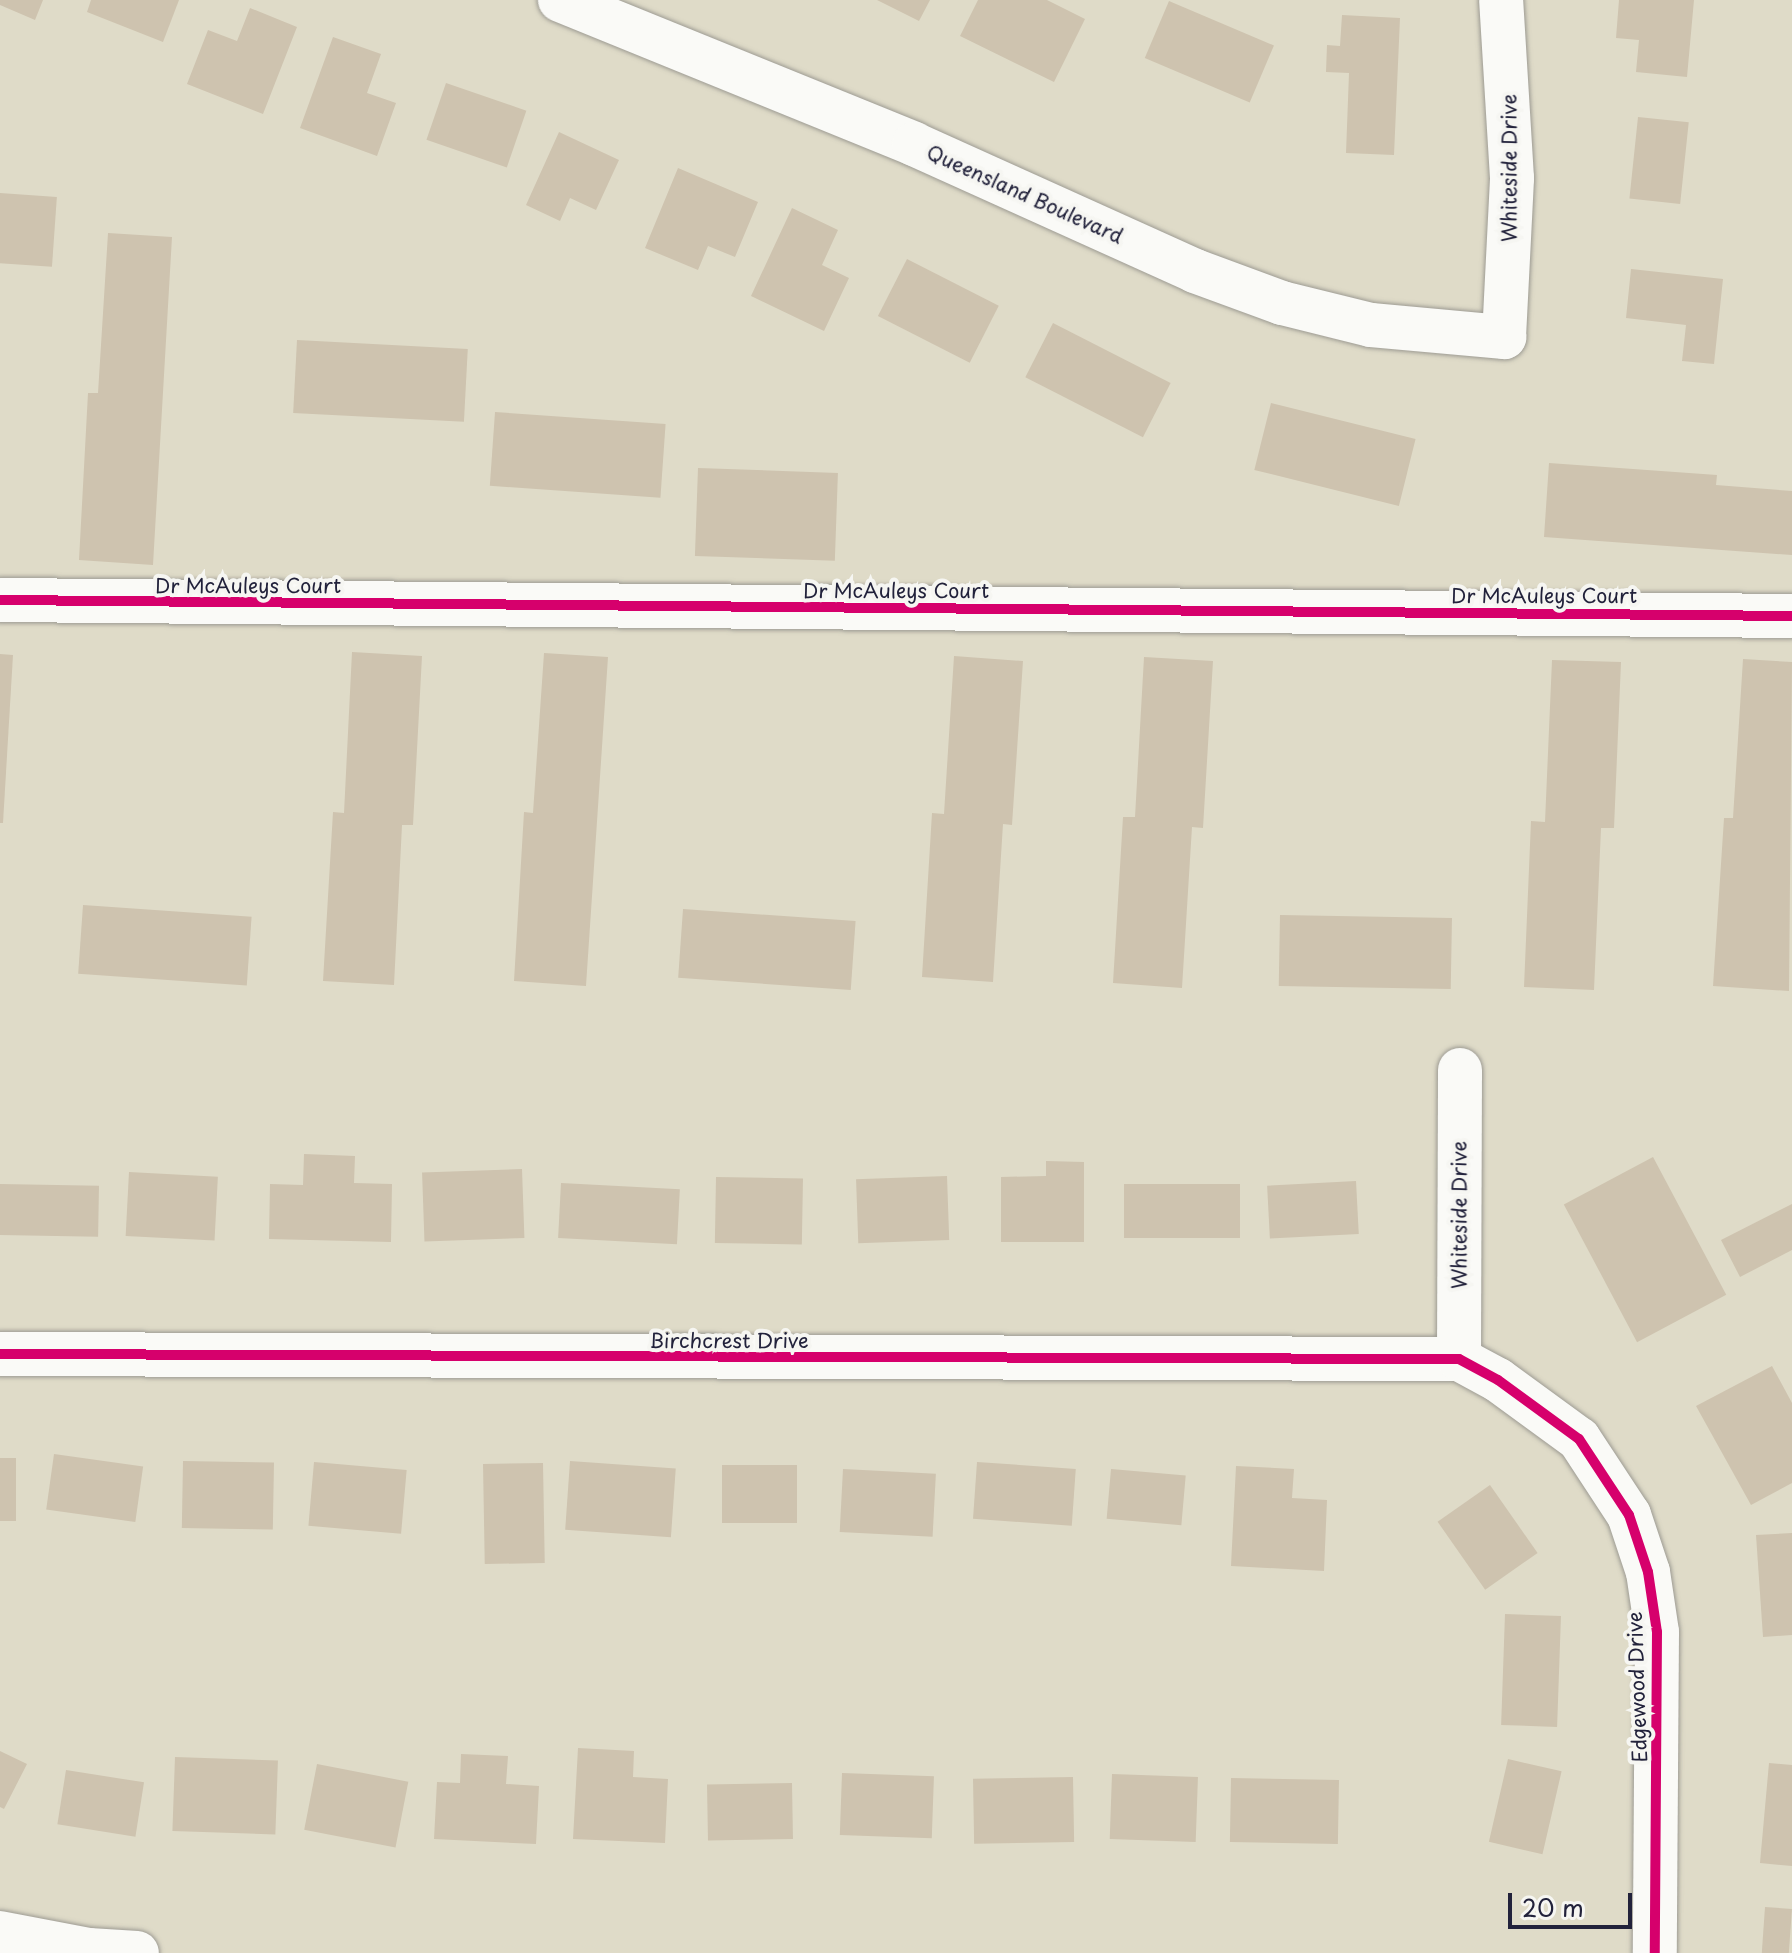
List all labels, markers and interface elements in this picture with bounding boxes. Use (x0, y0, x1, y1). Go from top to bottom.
street label: Whiteside Drive (1497, 93, 1521, 243)
street label: Queensland Boulevard (922, 139, 1128, 249)
street label: Dr McAuleys Court (155, 573, 341, 597)
street label: Dr McAuleys Court (803, 578, 989, 602)
street label: Dr McAuleys Court (1451, 583, 1637, 607)
street label: Whiteside Drive (1447, 1140, 1471, 1290)
street label: Birchcrest Drive (650, 1328, 808, 1352)
street label: Edgewood Drive (1622, 1611, 1652, 1763)
scale bar (1512, 1877, 1636, 1927)
text: 20 m (1522, 1889, 1584, 1925)

